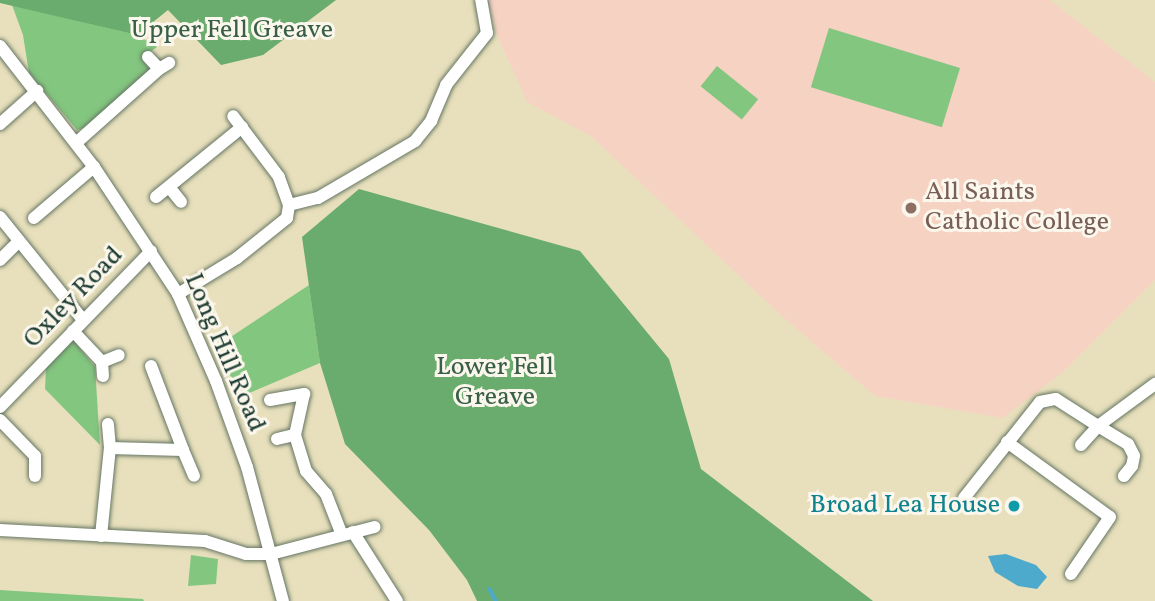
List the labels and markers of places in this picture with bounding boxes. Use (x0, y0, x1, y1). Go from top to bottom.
place label: All Saints Catholic College (925, 177, 1109, 238)
marker: All Saints Catholic College (903, 200, 919, 216)
place label: Broad Lea House (810, 490, 1000, 522)
marker: Broad Lea House (1006, 498, 1022, 514)

